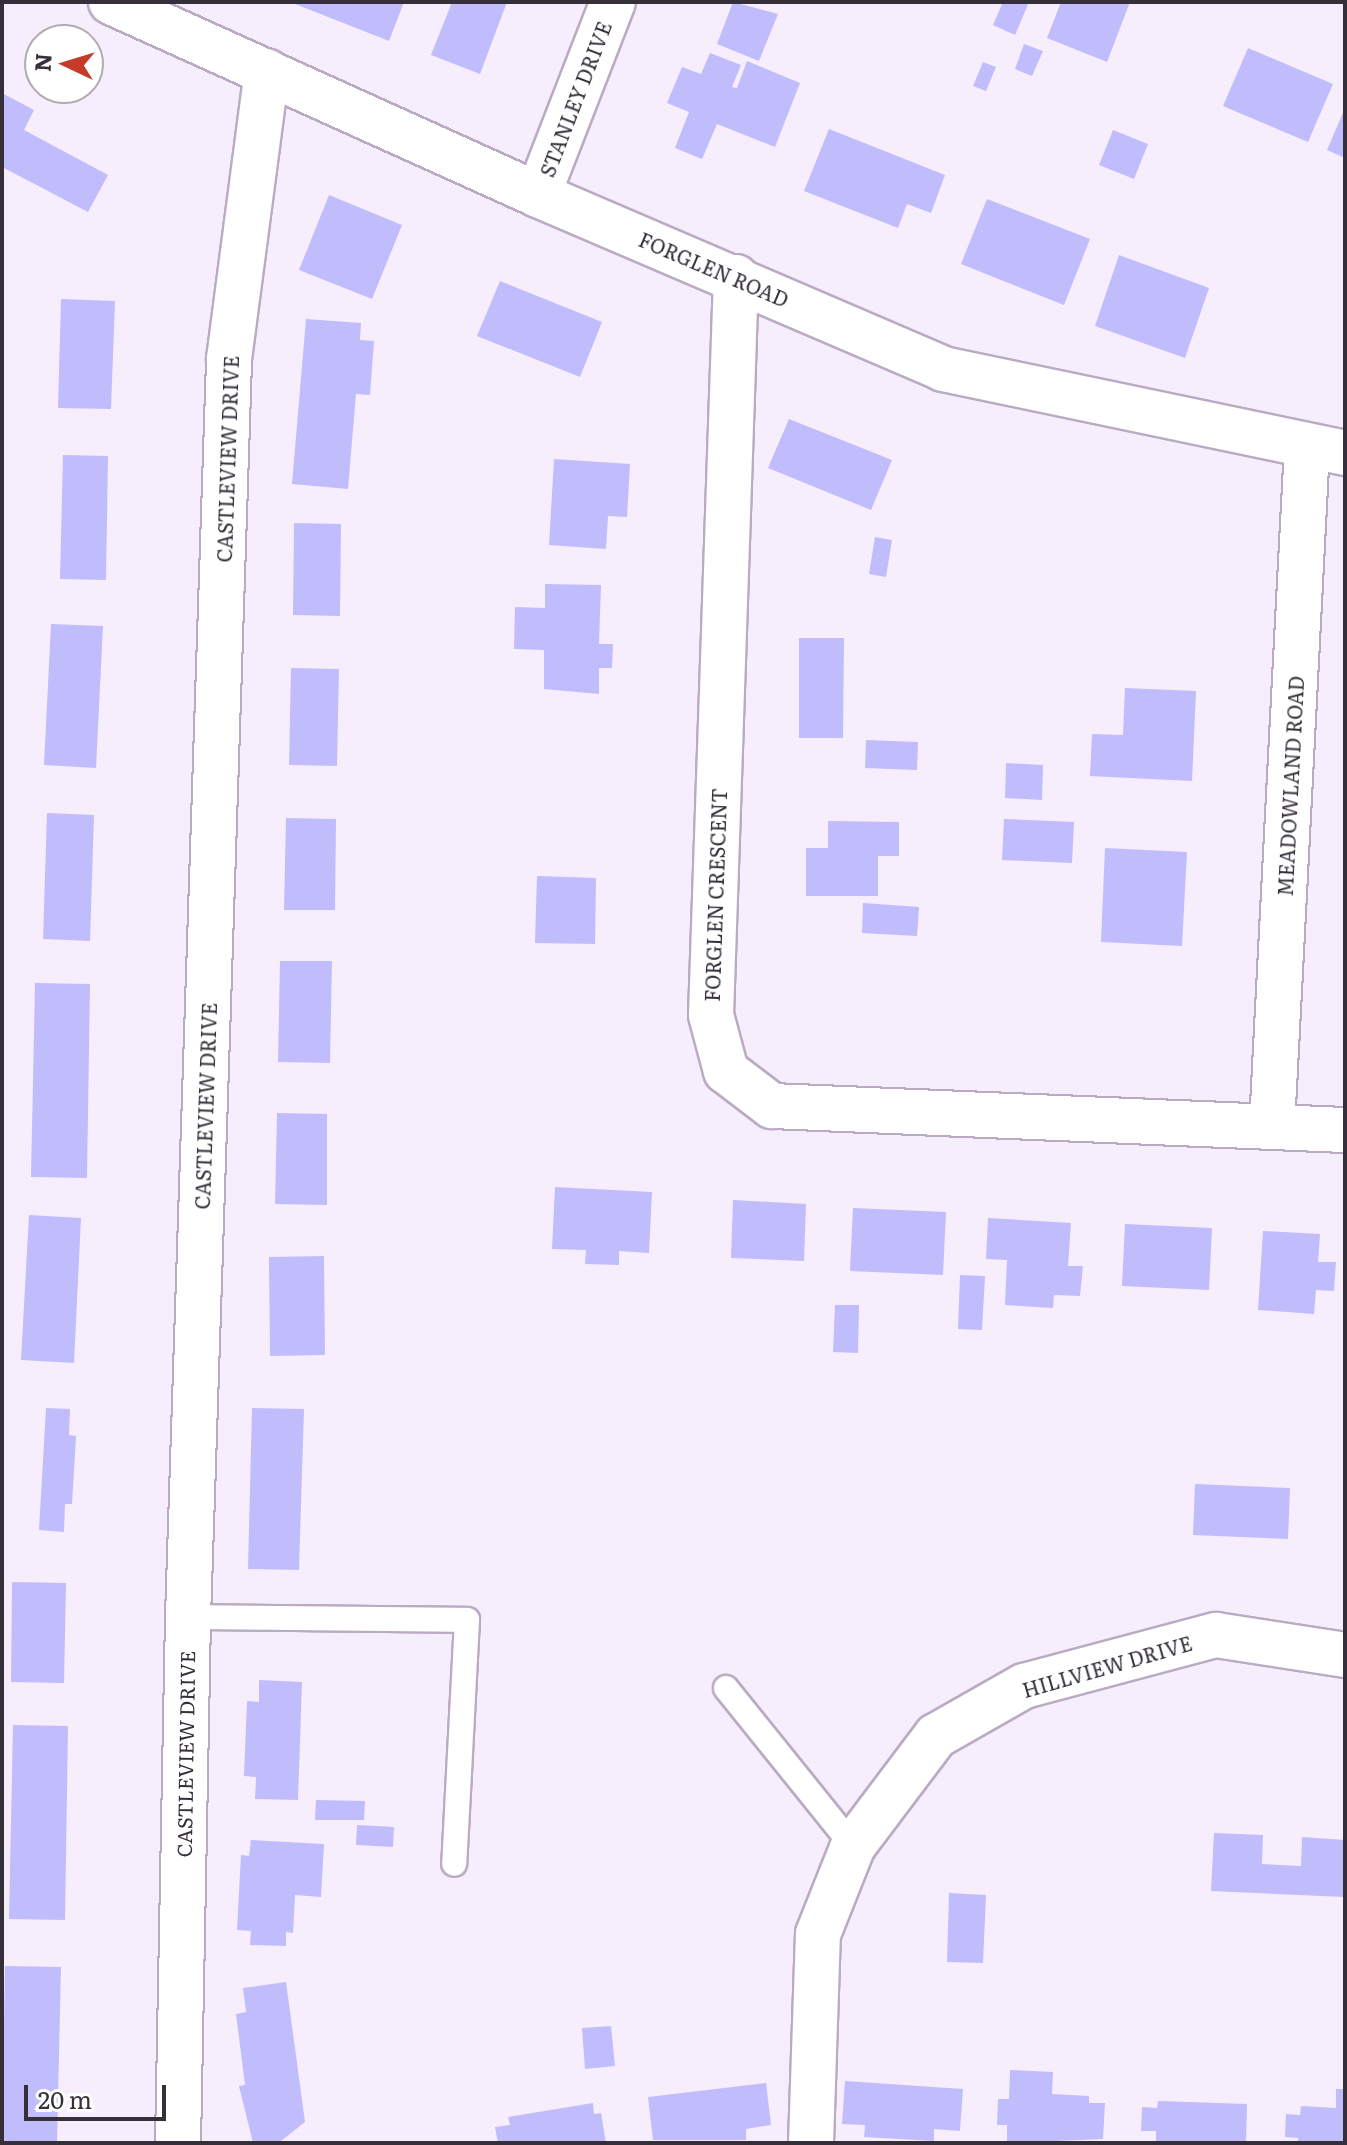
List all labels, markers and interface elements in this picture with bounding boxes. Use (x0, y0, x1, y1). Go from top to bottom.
street label: STANLEY DRIVE (534, 18, 616, 180)
north arrow (24, 24, 104, 104)
text: N (24, 52, 59, 73)
street label: FORGLEN ROAD (636, 227, 792, 311)
street label: CASTLEVIEW DRIVE (211, 355, 243, 563)
street label: MEADOWLAND ROAD (1272, 675, 1308, 897)
street label: FORGLEN CRESCENT (699, 788, 731, 1002)
street label: CASTLEVIEW DRIVE (189, 1002, 221, 1210)
street label: HILLVIEW DRIVE (1019, 1630, 1195, 1702)
street label: CASTLEVIEW DRIVE (171, 1650, 199, 1858)
scale bar (28, 2069, 170, 2119)
text: 20 m (38, 2081, 92, 2116)

